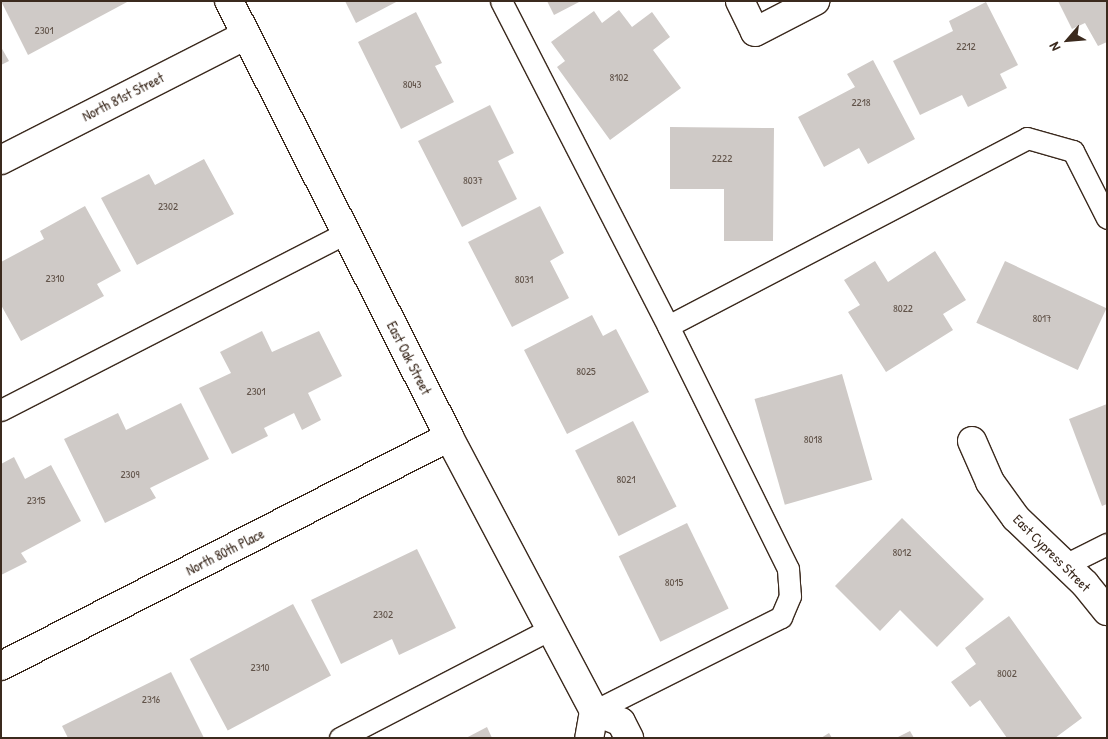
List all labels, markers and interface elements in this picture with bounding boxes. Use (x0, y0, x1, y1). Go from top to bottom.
north arrow (1043, 15, 1093, 65)
house number: 2301 (35, 23, 53, 37)
house number: 2212 (956, 39, 976, 53)
text: N (1044, 39, 1064, 55)
street label: North 81st Street (79, 69, 167, 125)
house number: 8102 (610, 70, 628, 84)
house number: 8043 (403, 77, 421, 91)
house number: 2218 (851, 95, 871, 109)
house number: 2222 (712, 151, 732, 165)
house number: 8037 (463, 173, 483, 187)
house number: 2302 (158, 199, 178, 213)
house number: 2310 (46, 271, 64, 285)
house number: 8031 (515, 272, 533, 286)
house number: 8022 (893, 301, 913, 315)
house number: 8017 (1032, 311, 1052, 325)
street label: East Oak Street (383, 319, 435, 397)
house number: 8025 (576, 364, 596, 378)
house number: 2301 (247, 384, 265, 398)
house number: 8018 (804, 432, 822, 446)
house number: 2309 (120, 467, 140, 481)
house number: 8021 (617, 472, 635, 486)
house number: 2315 (27, 493, 45, 507)
street label: East Cypress Street (1010, 511, 1094, 595)
street label: North 80th Place (183, 525, 267, 579)
house number: 8012 (893, 545, 911, 559)
house number: 8015 (665, 575, 683, 589)
house number: 2302 (373, 607, 393, 621)
house number: 2310 (251, 660, 269, 674)
house number: 8002 (997, 666, 1017, 680)
house number: 2316 (142, 692, 160, 706)

